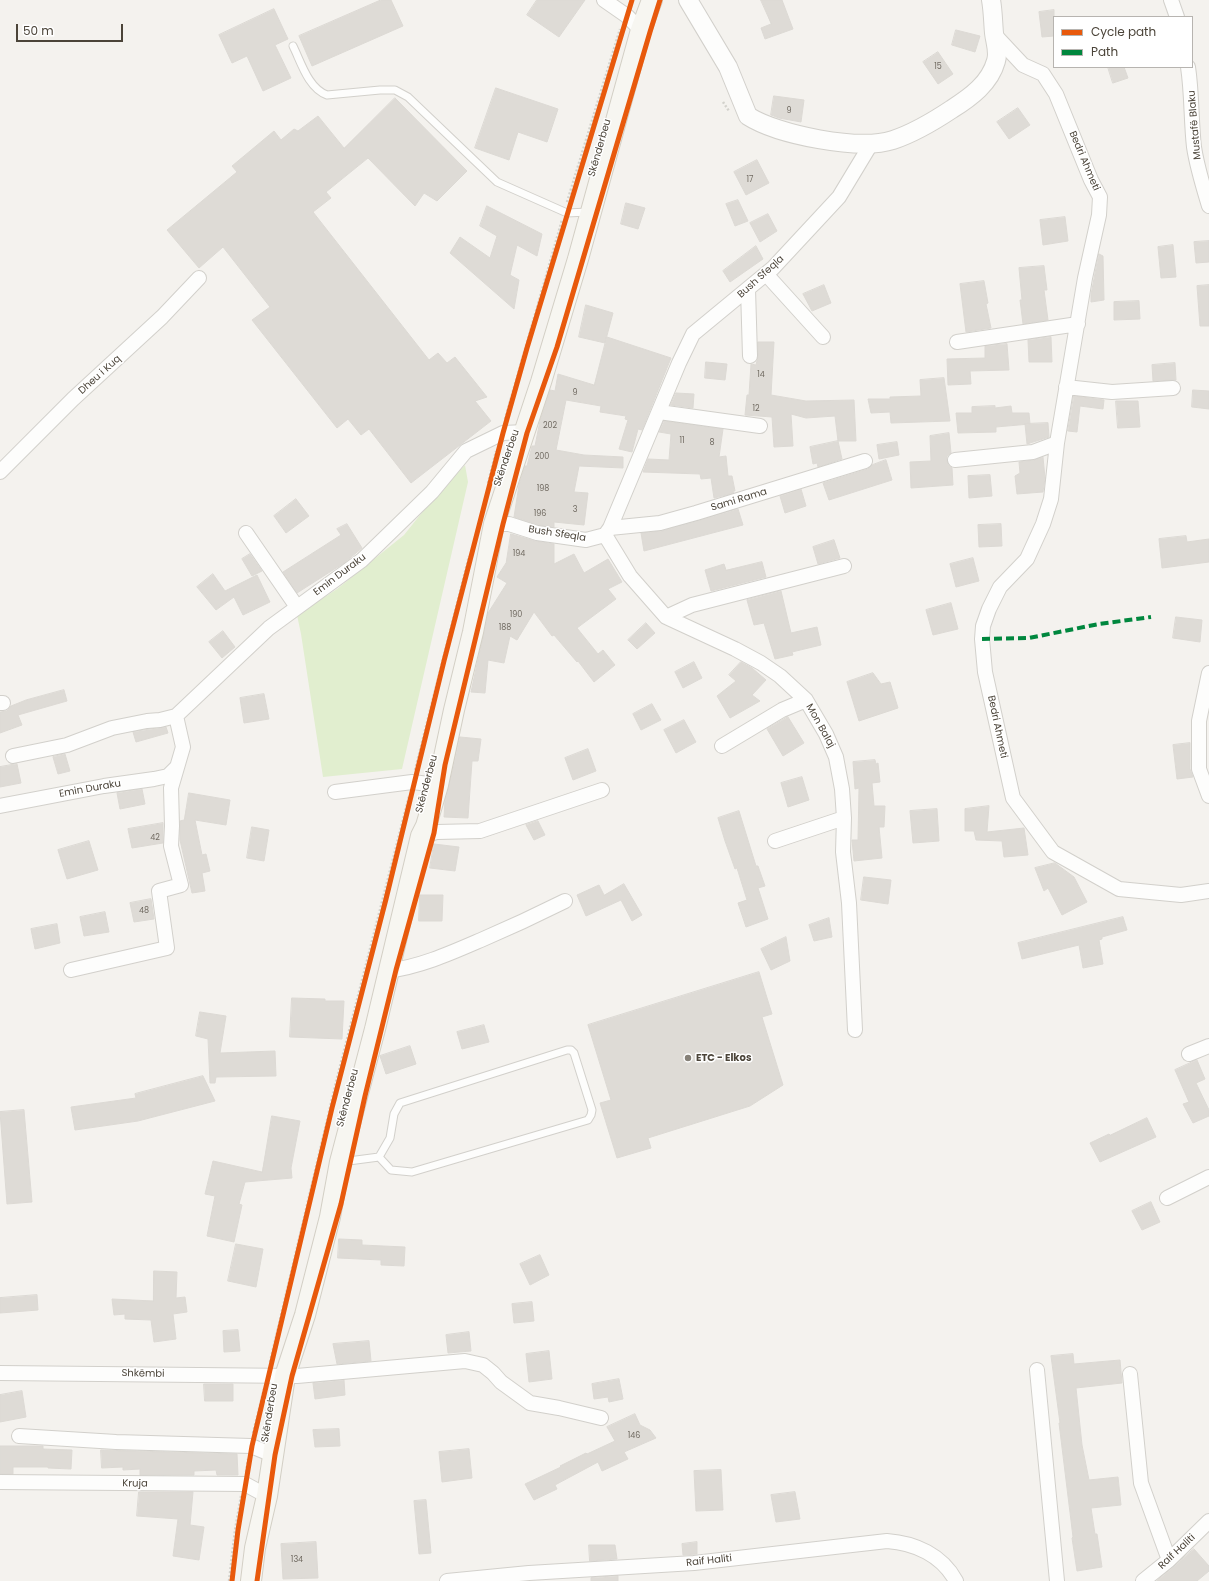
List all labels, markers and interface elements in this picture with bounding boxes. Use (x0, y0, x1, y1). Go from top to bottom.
scale bar (18, 16, 125, 42)
legend (1053, 16, 1193, 68)
text: 50 m (23, 22, 54, 39)
text: Cycle path (1091, 23, 1156, 40)
text: Path (1091, 43, 1118, 60)
house number: 15 (934, 62, 942, 72)
street label: Mustafë Blaku (1186, 90, 1204, 160)
house number: 9 (786, 106, 792, 116)
street label: Skënderbeu (586, 118, 614, 178)
street label: Bedri Ahmeti (1066, 129, 1102, 193)
house number: 17 (747, 175, 753, 185)
street label: Bush Sfeqla (735, 253, 787, 301)
street label: Dheu i Kuq (76, 353, 124, 397)
house number: 14 (757, 370, 765, 380)
house number: 9 (572, 388, 578, 398)
house number: 12 (752, 404, 760, 414)
house number: 202 (543, 421, 557, 431)
street label: Skënderbeu (492, 428, 522, 488)
house number: 11 (679, 436, 685, 446)
house number: 8 (709, 438, 715, 448)
house number: 200 (535, 452, 549, 462)
house number: 198 (537, 484, 549, 494)
street label: Sami Rama (710, 486, 768, 514)
house number: 3 (573, 505, 577, 515)
house number: 196 (534, 509, 546, 519)
street label: Bush Sfeqla (527, 524, 587, 544)
house number: 194 (513, 549, 525, 559)
street label: Emin Duraku (311, 551, 369, 599)
house number: 190 (510, 610, 522, 620)
house number: 188 (499, 623, 511, 633)
street label: Bedri Ahmeti (985, 695, 1009, 759)
street label: Mon Balaj (803, 702, 837, 750)
street label: Skënderbeu (413, 754, 441, 814)
street label: Emin Duraku (58, 778, 122, 800)
house number: 42 (150, 833, 160, 843)
house number: 48 (139, 906, 149, 916)
place label: ETC - Elkos (696, 1052, 751, 1064)
marker: ETC - Elkos (683, 1053, 693, 1063)
street label: Skënderbeu (334, 1068, 362, 1128)
street label: Shkëmbi (121, 1368, 165, 1380)
street label: Skënderbeu (259, 1383, 281, 1443)
house number: 146 (628, 1431, 640, 1441)
street label: Kruja (122, 1478, 148, 1490)
street label: Raif Haliti (1156, 1532, 1198, 1572)
street label: Raif Haliti (686, 1553, 732, 1569)
house number: 134 (291, 1555, 303, 1565)

